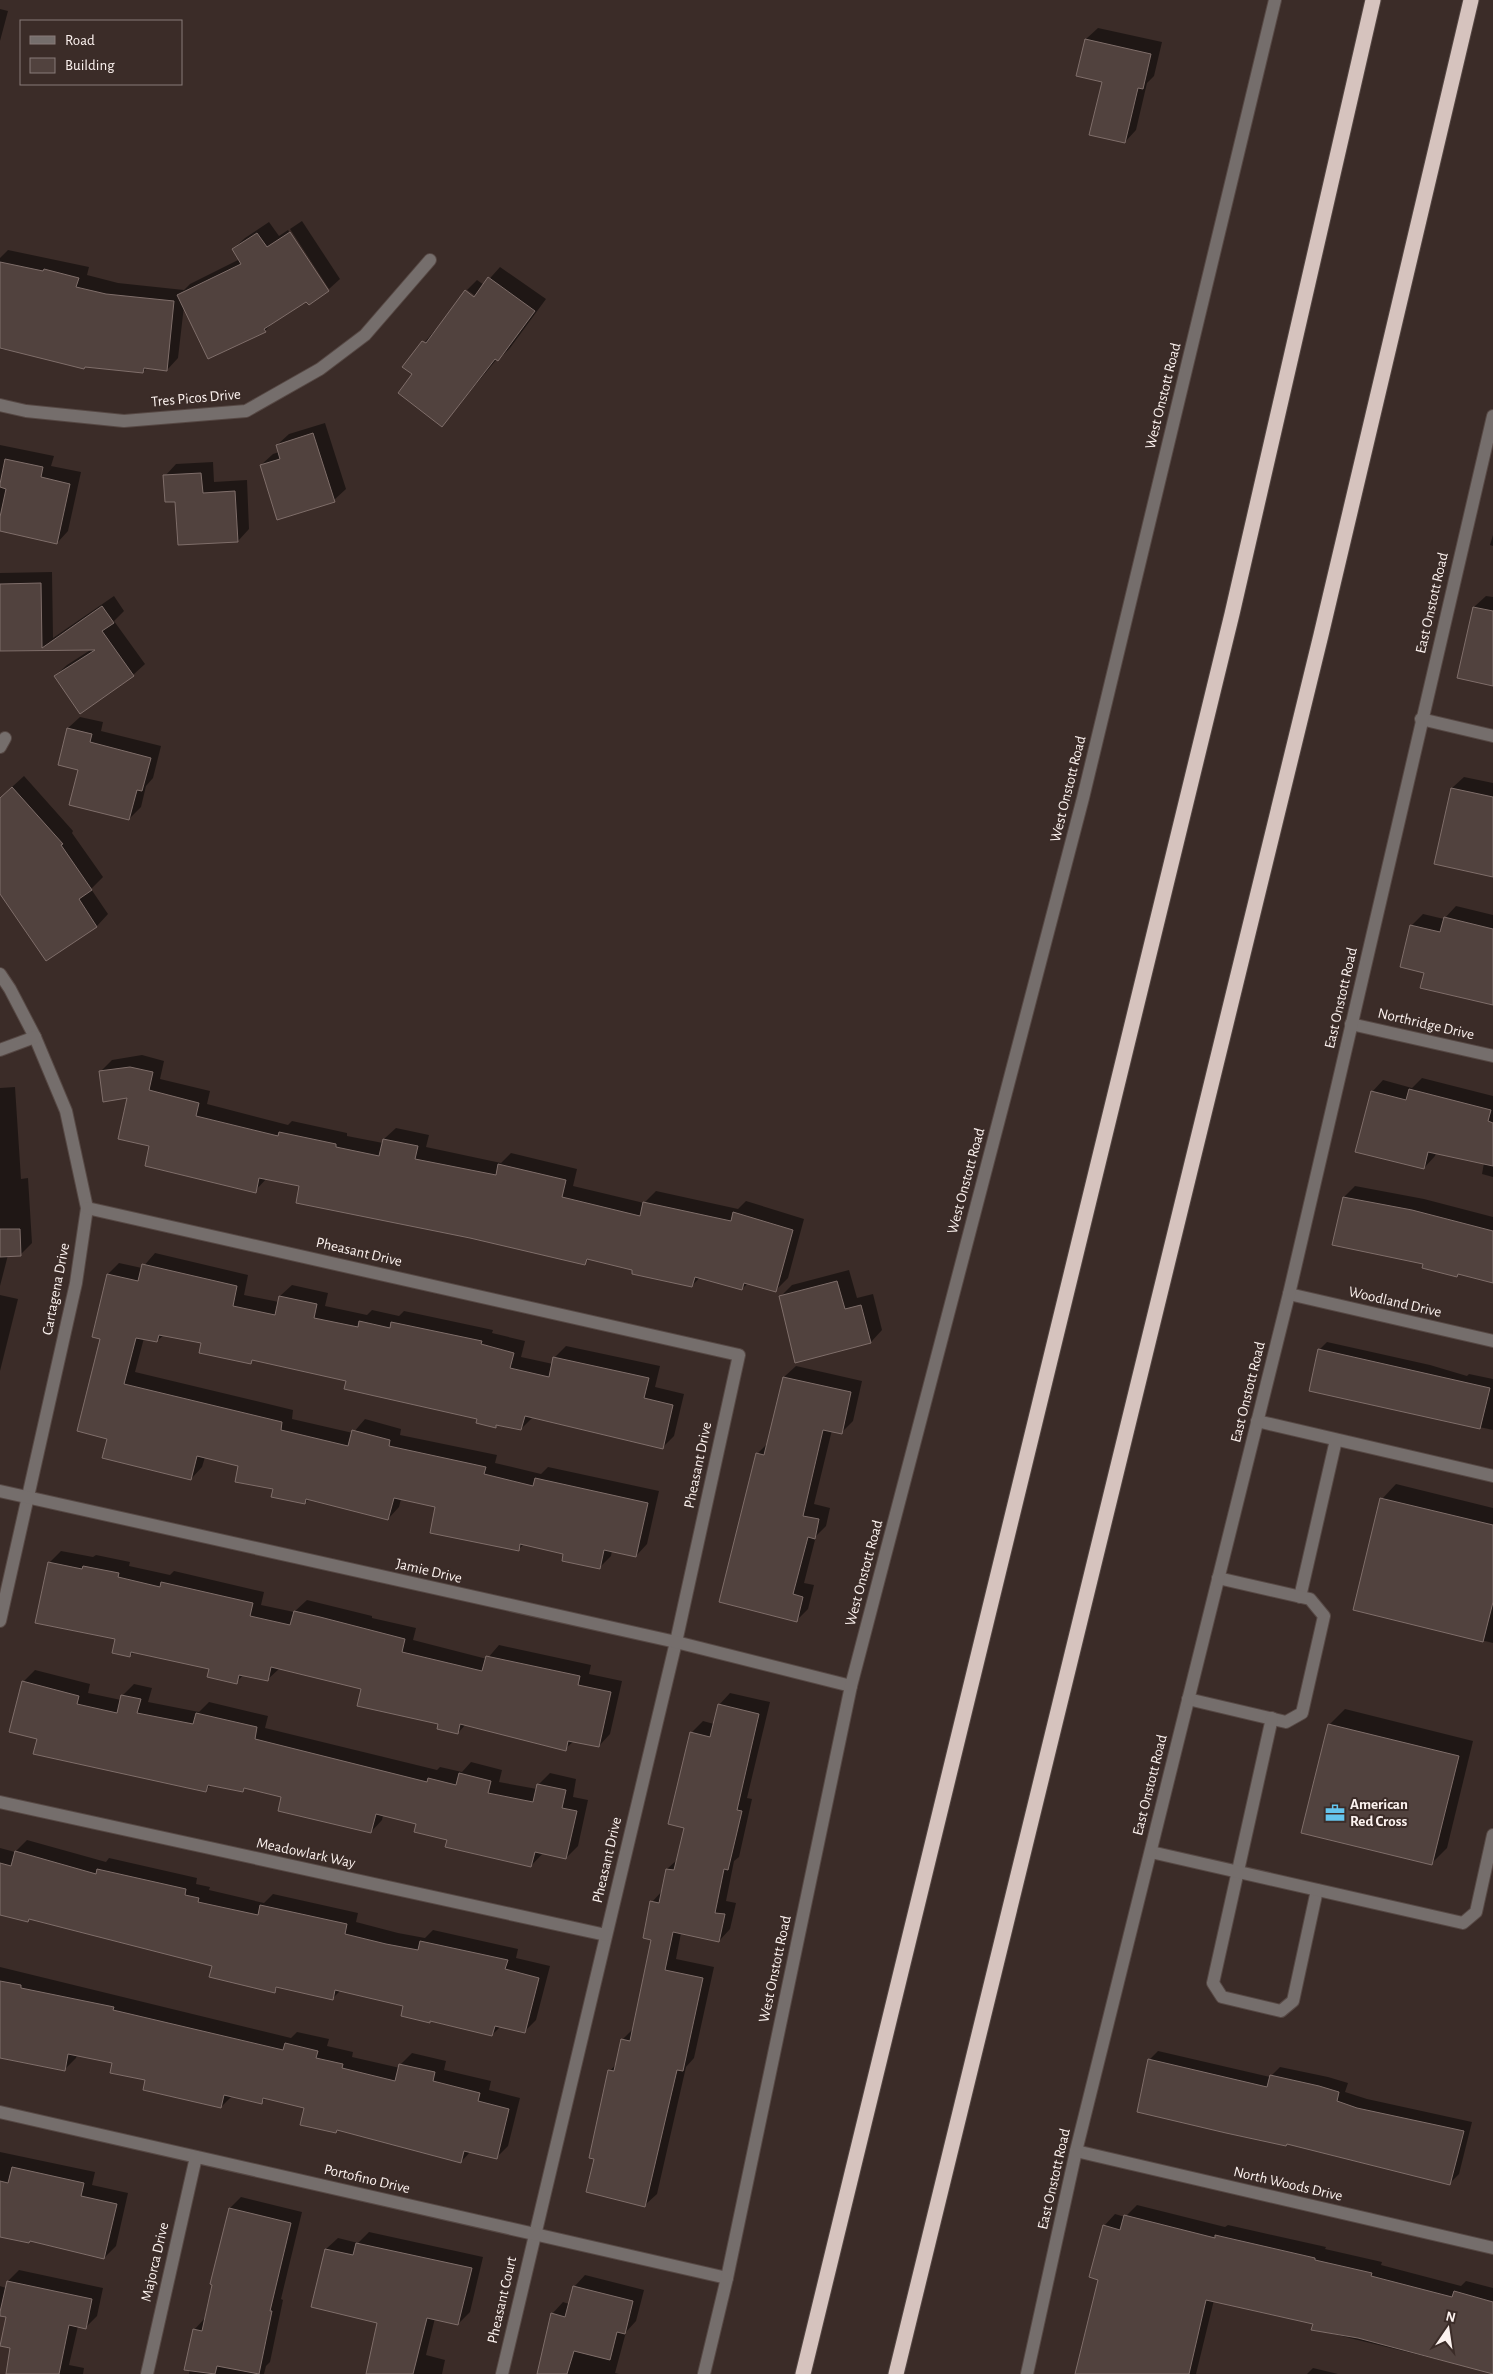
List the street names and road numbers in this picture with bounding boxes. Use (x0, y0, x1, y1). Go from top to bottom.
street label: West Onstott Road (1143, 341, 1184, 451)
street label: Tres Picos Drive (151, 387, 242, 409)
street label: East Onstott Road (1413, 551, 1451, 655)
street label: West Onstott Road (1048, 734, 1089, 844)
street label: East Onstott Road (1322, 946, 1360, 1050)
street label: Northridge Drive (1376, 1006, 1476, 1042)
street label: West Onstott Road (945, 1126, 987, 1236)
street label: Pheasant Drive (314, 1235, 404, 1269)
street label: Cartagena Drive (40, 1241, 72, 1336)
street label: Woodland Drive (1347, 1284, 1443, 1320)
street label: East Onstott Road (1228, 1340, 1268, 1444)
street label: Pheasant Drive (682, 1420, 714, 1510)
street label: West Onstott Road (843, 1518, 885, 1628)
street label: Jamie Drive (394, 1556, 464, 1586)
street label: East Onstott Road (1130, 1733, 1170, 1837)
street label: Pheasant Drive (590, 1815, 624, 1905)
street label: Meadowlark Way (255, 1835, 357, 1871)
street label: West Onstott Road (756, 1914, 794, 2024)
street label: East Onstott Road (1035, 2127, 1073, 2231)
street label: Portofino Drive (322, 2162, 412, 2196)
street label: North Woods Drive (1232, 2164, 1344, 2204)
street label: Majorca Drive (139, 2221, 171, 2303)
street label: Pheasant Court (485, 2255, 519, 2345)

